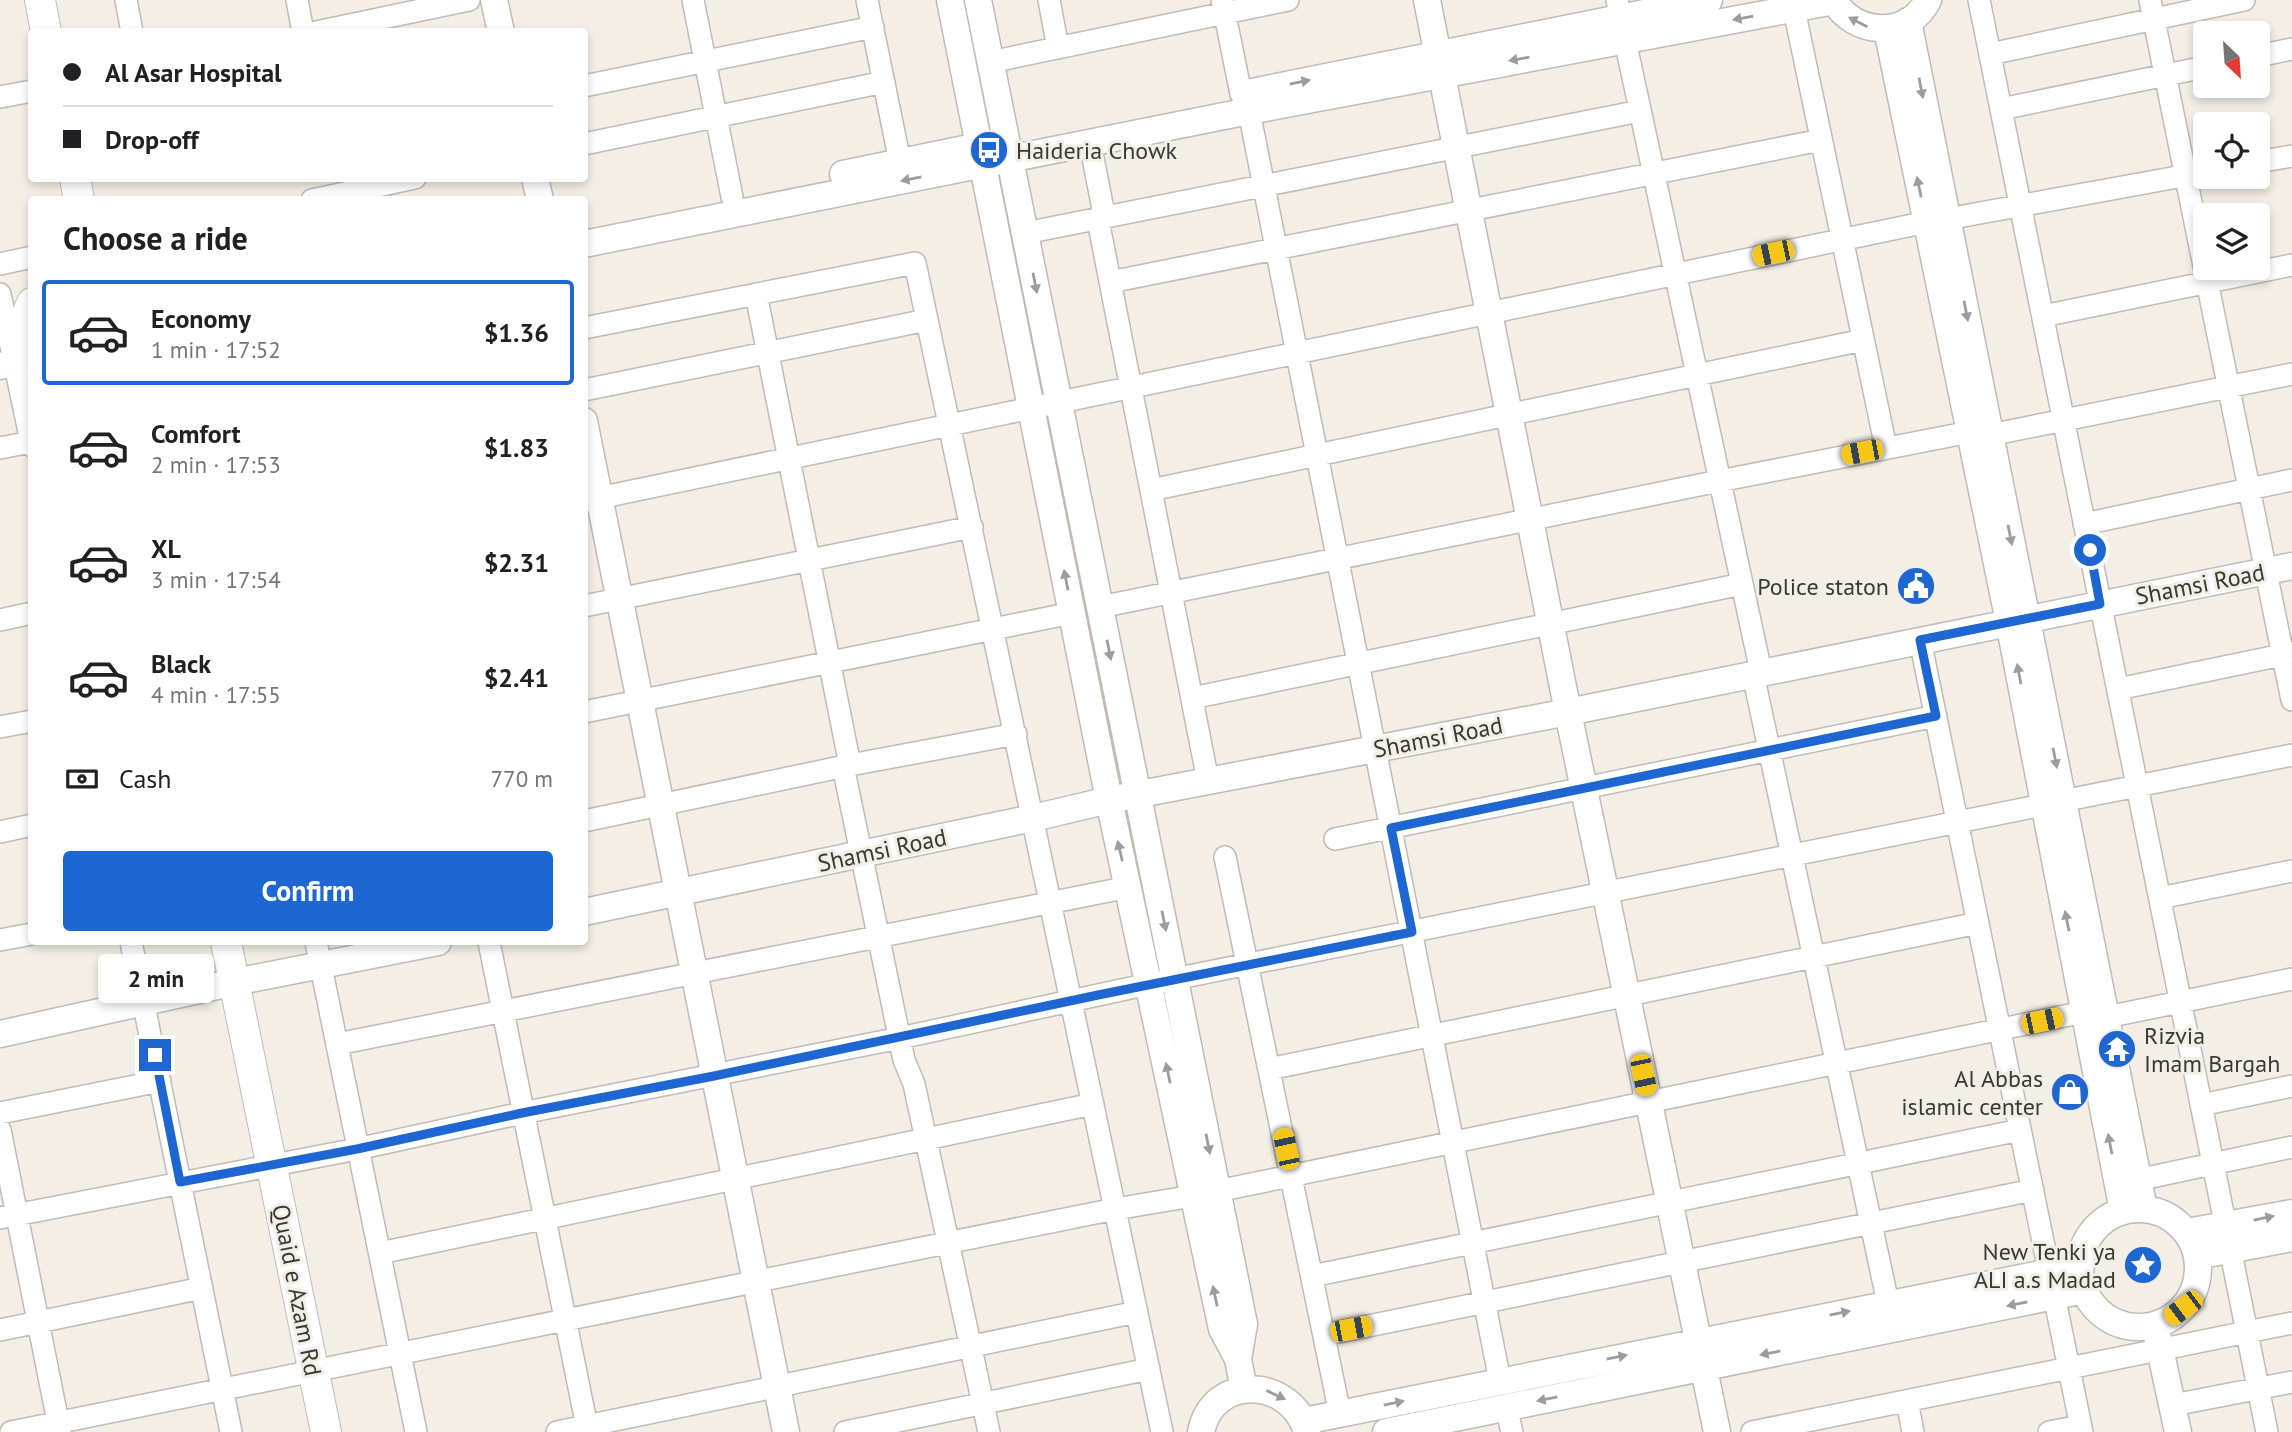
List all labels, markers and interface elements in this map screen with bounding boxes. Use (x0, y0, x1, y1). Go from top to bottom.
one-way arrow (1732, 13, 1754, 24)
one-way arrow (1848, 17, 1868, 28)
north arrow (2193, 21, 2270, 98)
map controls (2193, 21, 2270, 280)
one-way arrow (1508, 54, 1530, 65)
text: Al Asar Hospital (105, 56, 282, 89)
one-way arrow (1289, 77, 1311, 88)
one-way arrow (1916, 77, 1927, 99)
button: locate (2193, 112, 2270, 189)
text: Drop-off (105, 123, 199, 156)
bus stop icon: Haideria Chowk (968, 129, 1010, 171)
place label: Haideria Chowk (1016, 135, 1178, 166)
one-way arrow (900, 174, 922, 185)
one-way arrow (1914, 176, 1925, 198)
button: layers (2193, 203, 2270, 280)
text: Choose a ride (63, 217, 248, 259)
car (1751, 238, 1796, 268)
one-way arrow (1029, 272, 1040, 294)
one-way arrow (1960, 300, 1971, 322)
icon: car (67, 301, 130, 364)
text: Economy (151, 302, 251, 335)
text: $1.36 (484, 316, 549, 349)
text: 1 min · 17:52 (151, 335, 281, 364)
icon: car (67, 416, 130, 479)
text: Comfort (151, 417, 241, 450)
text: $1.83 (484, 431, 549, 464)
car (1840, 438, 1885, 466)
text: 2 min · 17:53 (151, 450, 281, 479)
one-way arrow (2005, 524, 2016, 546)
icon: car (67, 531, 130, 594)
text: XL (151, 532, 181, 565)
route start (2074, 534, 2106, 566)
text: $2.31 (484, 546, 549, 579)
street label: Shamsi Road (2133, 556, 2267, 612)
text: 3 min · 17:54 (151, 565, 281, 594)
public building icon: Police staton (1895, 565, 1937, 607)
one-way arrow (1060, 569, 1071, 591)
place label: Police staton (1757, 571, 1889, 602)
one-way arrow (1103, 639, 1114, 661)
icon: car (67, 646, 130, 709)
text: Black (151, 647, 211, 680)
text: $2.41 (484, 661, 549, 694)
one-way arrow (2013, 663, 2024, 685)
text: 4 min · 17:55 (151, 680, 281, 709)
street label: Shamsi Road (1371, 709, 1505, 765)
one-way arrow (2049, 747, 2060, 769)
icon: cash (63, 760, 101, 798)
text: Cash (119, 762, 171, 795)
text: 770 m (491, 764, 553, 793)
street label: Shamsi Road (815, 821, 949, 879)
one-way arrow (1115, 840, 1126, 862)
button: Confirm (63, 851, 553, 931)
one-way arrow (1158, 910, 1169, 932)
one-way arrow (2061, 910, 2072, 932)
callout: 2 min (97, 954, 213, 1002)
text: 2 min (128, 964, 184, 993)
car (2020, 1006, 2065, 1036)
place label: Rizvia Imam Bargah (2144, 1020, 2280, 1079)
temple icon: Rizvia Imam Bargah (2096, 1028, 2138, 1070)
route end (139, 1039, 171, 1071)
car (1629, 1052, 1658, 1098)
one-way arrow (1162, 1062, 1173, 1084)
place label: Al Abbas islamic center (1901, 1063, 2043, 1122)
shop icon: Al Abbas islamic center (2049, 1071, 2091, 1113)
car (1272, 1126, 1301, 1172)
one-way arrow (1203, 1133, 1214, 1155)
one-way arrow (2104, 1133, 2115, 1155)
street label: Quaid e Azam Rd (265, 1202, 329, 1378)
one-way arrow (2253, 1212, 2275, 1223)
place label: New Tenki ya ALI a.s Madad (1974, 1236, 2116, 1295)
place icon: New Tenki ya ALI a.s Madad (2122, 1244, 2164, 1286)
one-way arrow (1209, 1285, 1220, 1307)
car (2160, 1287, 2207, 1329)
one-way arrow (2006, 1299, 2028, 1310)
one-way arrow (1830, 1307, 1852, 1318)
car (1329, 1315, 1374, 1343)
one-way arrow (1759, 1348, 1781, 1359)
one-way arrow (1606, 1352, 1628, 1363)
one-way arrow (1266, 1390, 1286, 1401)
one-way arrow (1536, 1393, 1558, 1404)
one-way arrow (1383, 1397, 1405, 1408)

